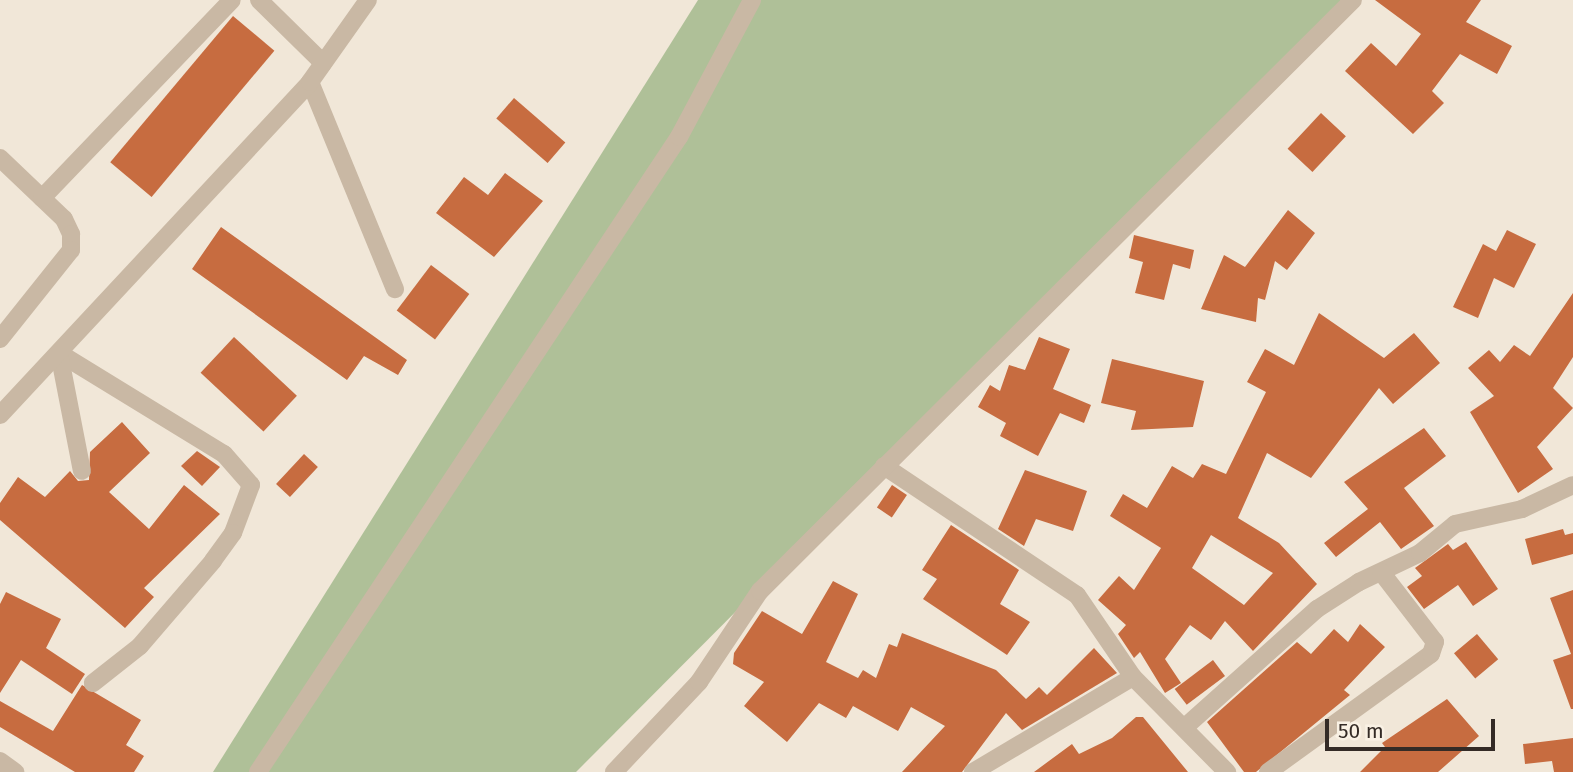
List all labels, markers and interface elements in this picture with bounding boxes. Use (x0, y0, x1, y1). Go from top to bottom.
scale bar (1328, 706, 1498, 750)
text: 50 m (1338, 718, 1384, 744)

